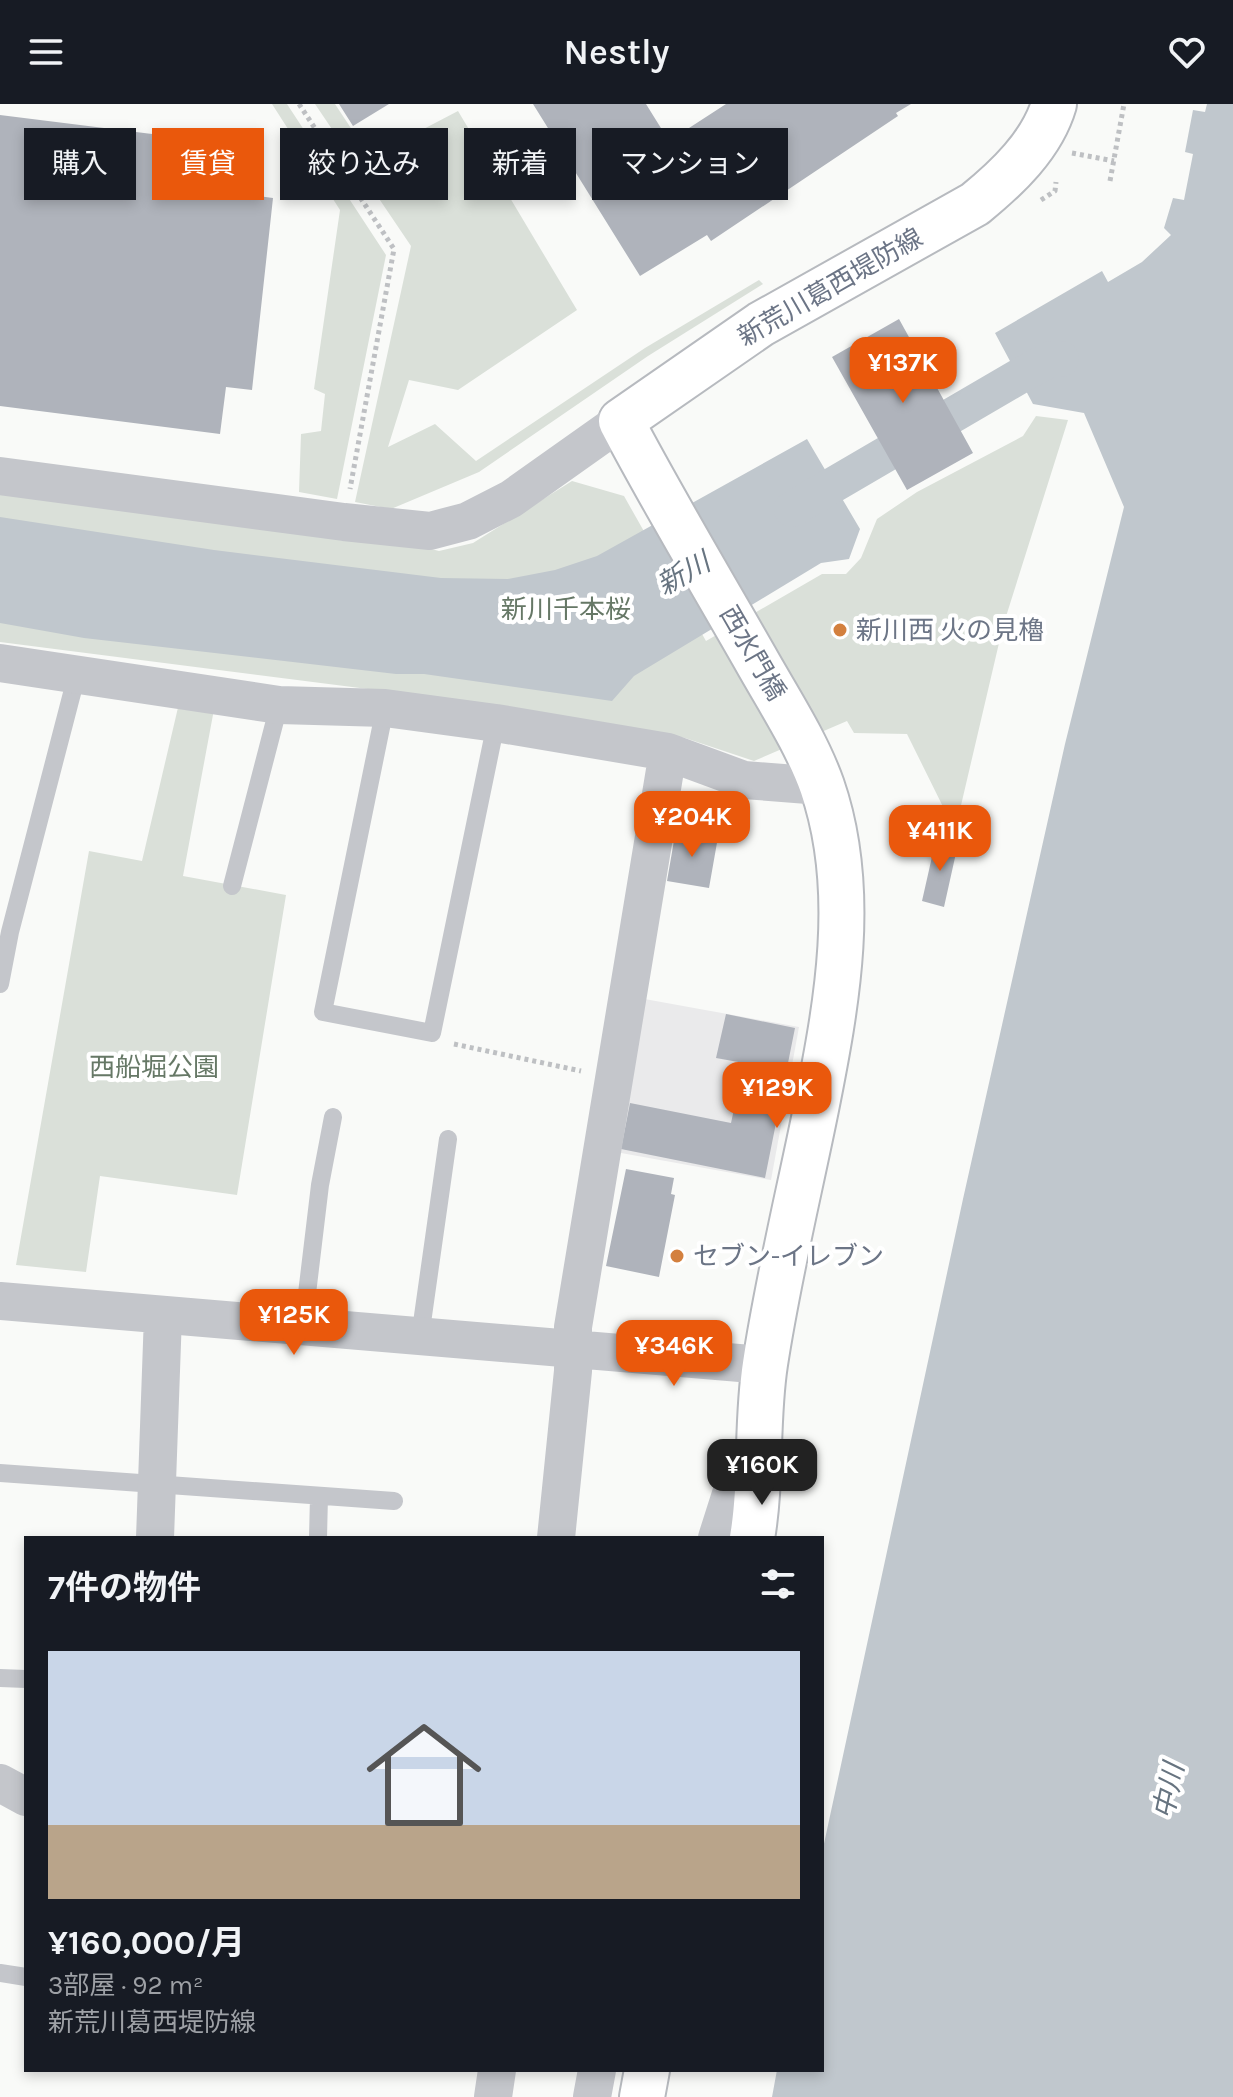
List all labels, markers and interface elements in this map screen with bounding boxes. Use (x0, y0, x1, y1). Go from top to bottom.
icon: menu (24, 30, 68, 74)
icon: heart (1165, 30, 1209, 74)
text: Nestly (564, 31, 669, 73)
chip: 購入 (24, 128, 136, 200)
chip: 賃貸 (152, 128, 264, 200)
chip: 絞り込み (280, 128, 448, 200)
chip: 新着 (464, 128, 576, 200)
chip: マンション (592, 128, 788, 200)
street label: 新荒川葛西堤防線 (732, 222, 928, 353)
pin: ¥137K (847, 337, 959, 405)
text: ¥137K (868, 347, 938, 378)
water label: 新川 (651, 544, 718, 602)
park label: 新川千本桜 (501, 594, 631, 625)
street label: 西水門橋 (713, 600, 792, 706)
place label: 新川西 火の見櫓 (856, 615, 1044, 646)
marker: 新川西 火の見櫓 (831, 621, 849, 639)
pin: ¥204K (636, 791, 748, 859)
text: ¥204K (652, 801, 732, 832)
pin: ¥411K (884, 805, 996, 873)
text: ¥411K (907, 815, 973, 846)
park label: 西船堀公園 (89, 1052, 219, 1083)
pin: ¥129K (721, 1062, 833, 1130)
text: ¥129K (740, 1072, 814, 1103)
place label: セブン-イレブン (693, 1241, 884, 1272)
marker: セブン-イレブン (668, 1247, 686, 1265)
pin: ¥125K (238, 1289, 350, 1357)
text: ¥125K (258, 1299, 330, 1330)
pin: ¥346K (618, 1320, 730, 1388)
text: ¥346K (634, 1330, 714, 1361)
pin: ¥160K (706, 1439, 818, 1507)
text: ¥160K (725, 1449, 799, 1480)
icon: filters (756, 1562, 800, 1606)
text: 7件の物件 (48, 1568, 201, 1608)
icon: home (352, 1703, 496, 1847)
water label: 中川 (1147, 1757, 1191, 1822)
text: ¥160,000/月 (48, 1923, 245, 1963)
text: 3部屋 · 92 m² (48, 1970, 203, 2001)
text: 新荒川葛西堤防線 (48, 2007, 256, 2038)

